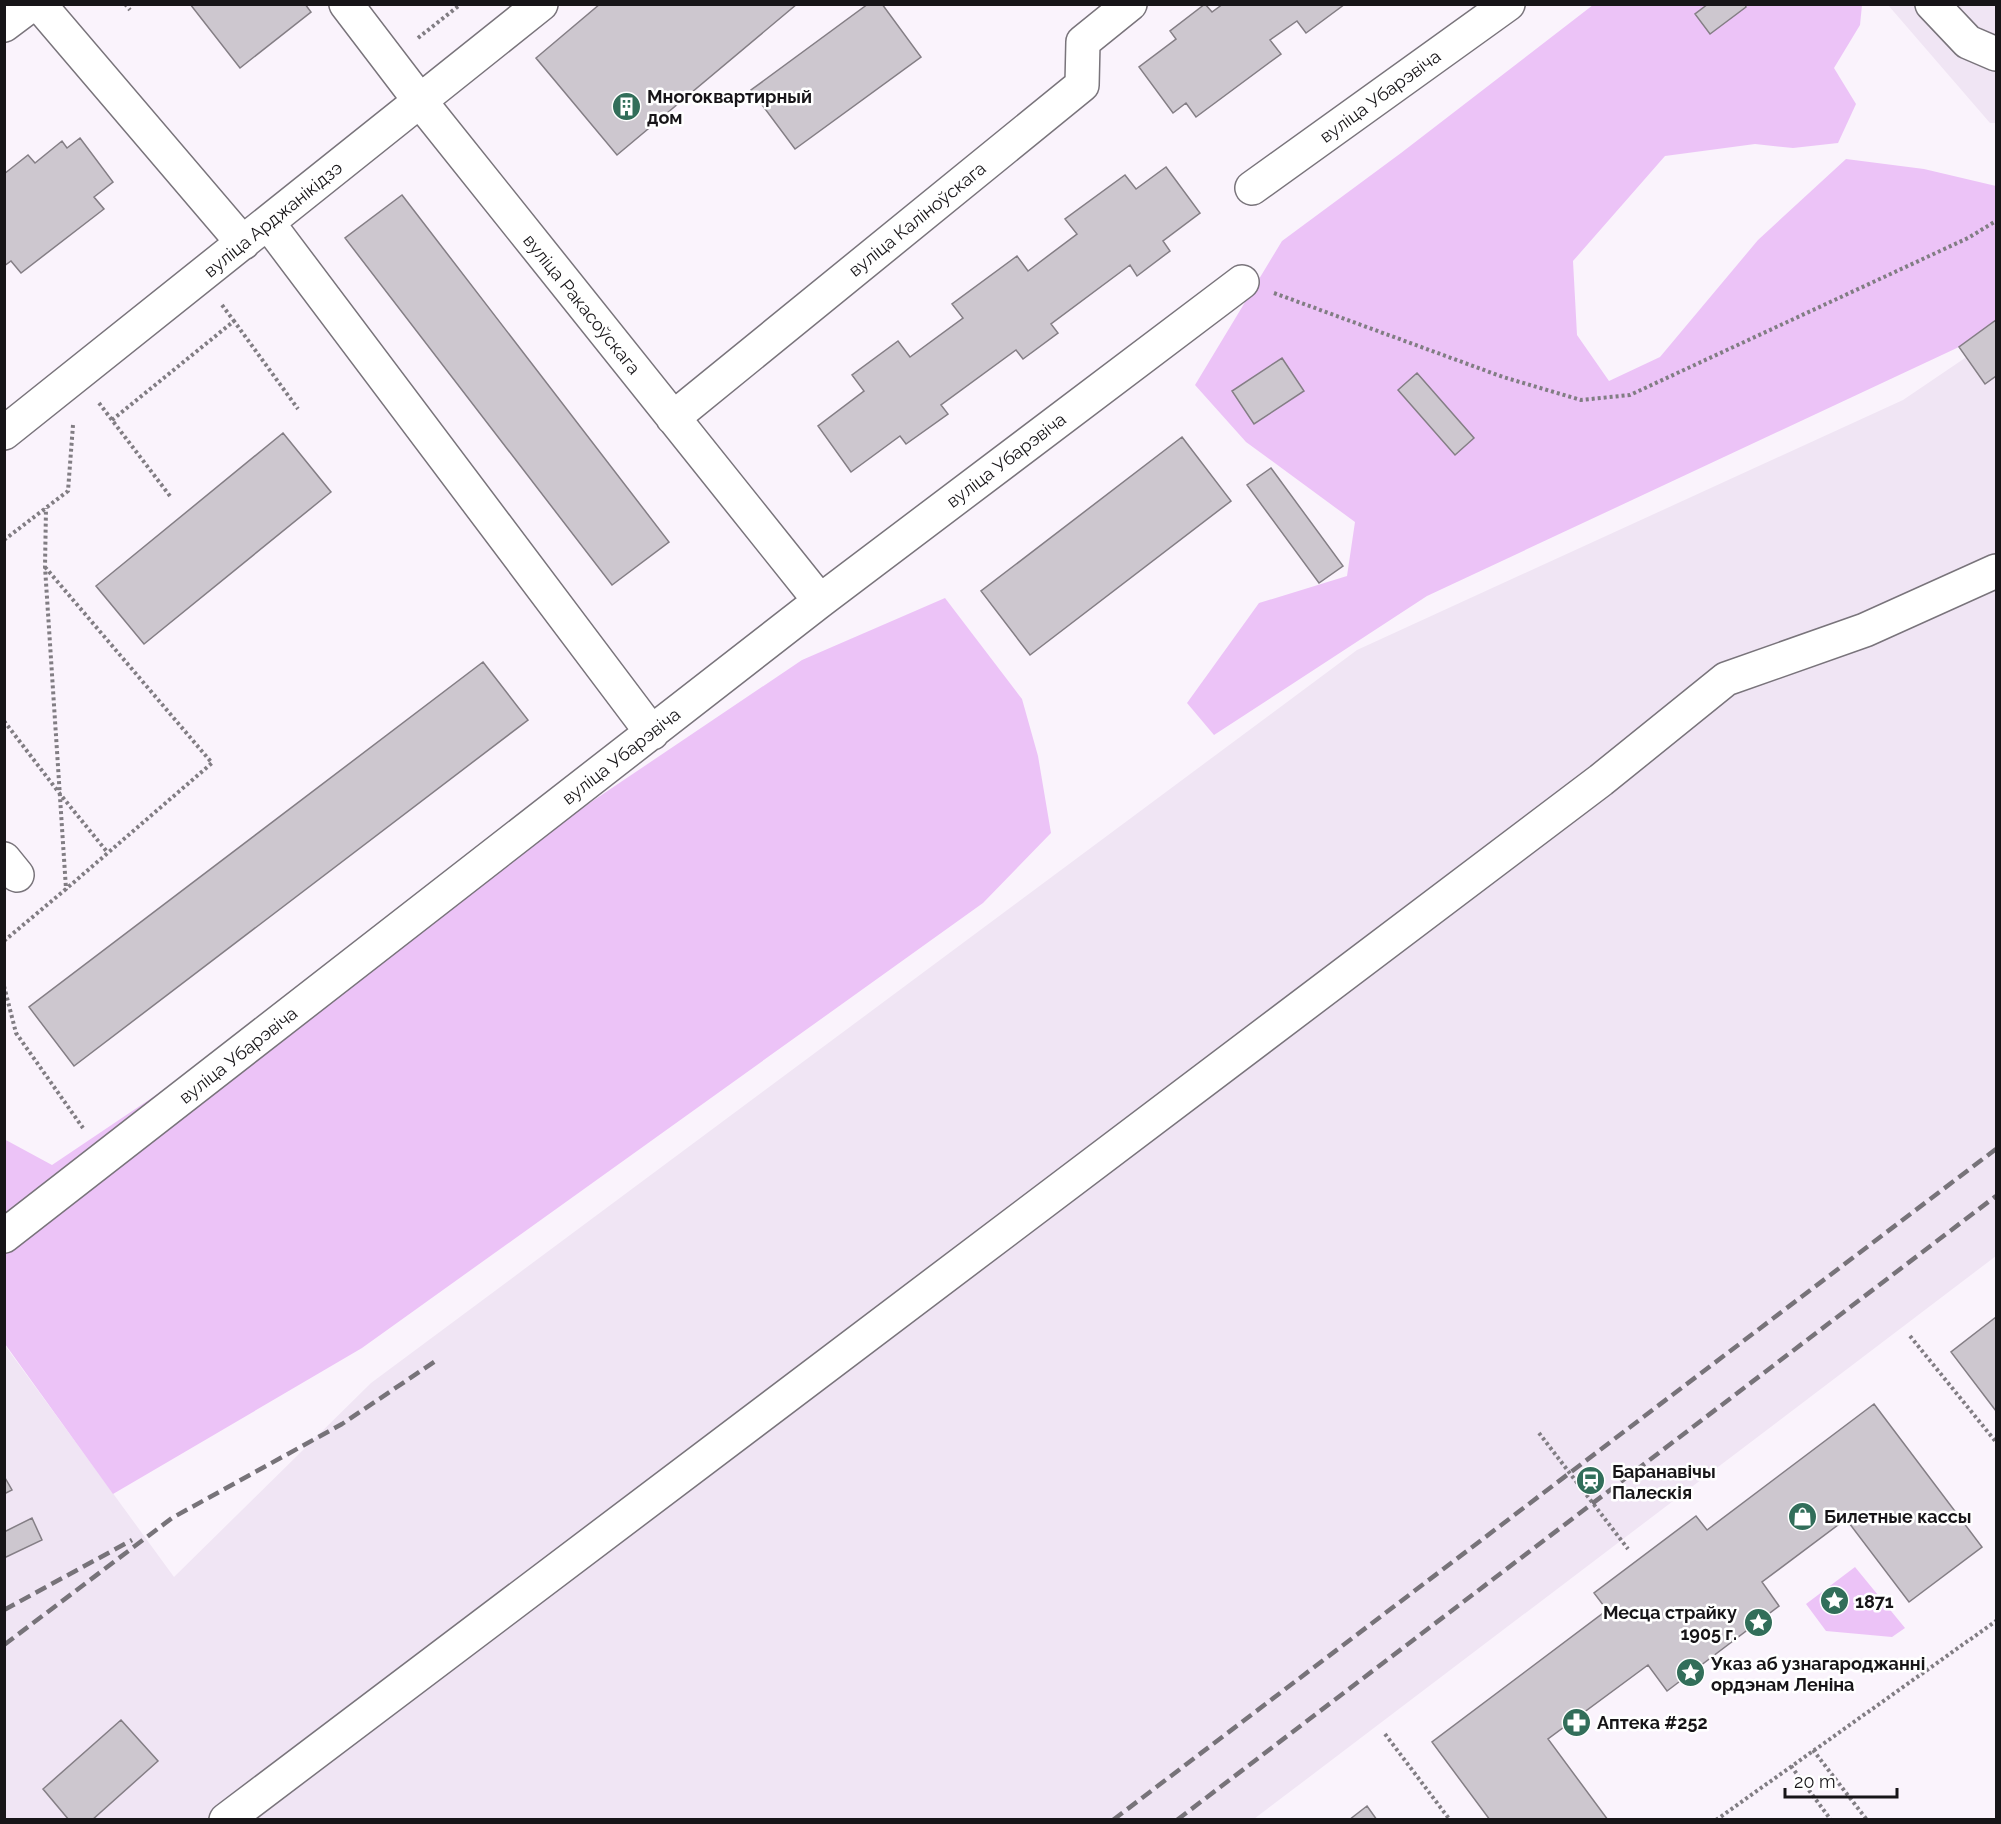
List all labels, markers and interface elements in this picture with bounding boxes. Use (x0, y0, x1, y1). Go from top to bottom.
street label: вуліца Убарэвіча (1316, 45, 1444, 147)
place label: Многоквартирный дом (647, 86, 812, 128)
building icon: Многоквартирный дом (610, 90, 642, 122)
street label: вуліца Арджанікідзэ (200, 157, 346, 281)
street label: вуліца Каліноўскага (844, 157, 990, 281)
street label: вуліца Ракасоўскага (519, 230, 645, 378)
street label: вуліца Убарэвіча (942, 408, 1070, 512)
street label: вуліца Убарэвіча (558, 703, 684, 809)
street label: вуліца Убарэвіча (175, 1002, 301, 1108)
place label: Баранавічы Палескія (1612, 1461, 1716, 1503)
station icon: Баранавічы Палескія (1575, 1465, 1607, 1497)
shop icon: Билетные кассы (1787, 1500, 1819, 1532)
place label: Билетные кассы (1824, 1506, 1972, 1527)
place icon: 1871 (1818, 1585, 1850, 1617)
place label: 1871 (1855, 1591, 1894, 1612)
place label: Месца страйку 1905 г. (1603, 1602, 1737, 1644)
place icon: Месца страйку 1905 г. (1742, 1606, 1774, 1638)
place label: Указ аб узнагароджанні ордэнам Леніна (1710, 1653, 1925, 1695)
place icon: Указ аб узнагароджанні ордэнам Леніна (1674, 1657, 1706, 1689)
pharmacy icon: Аптека #252 (1560, 1706, 1592, 1738)
place label: Аптека #252 (1597, 1712, 1708, 1733)
scale bar (1785, 1761, 1898, 1799)
text: 20 m (1794, 1771, 1836, 1792)

